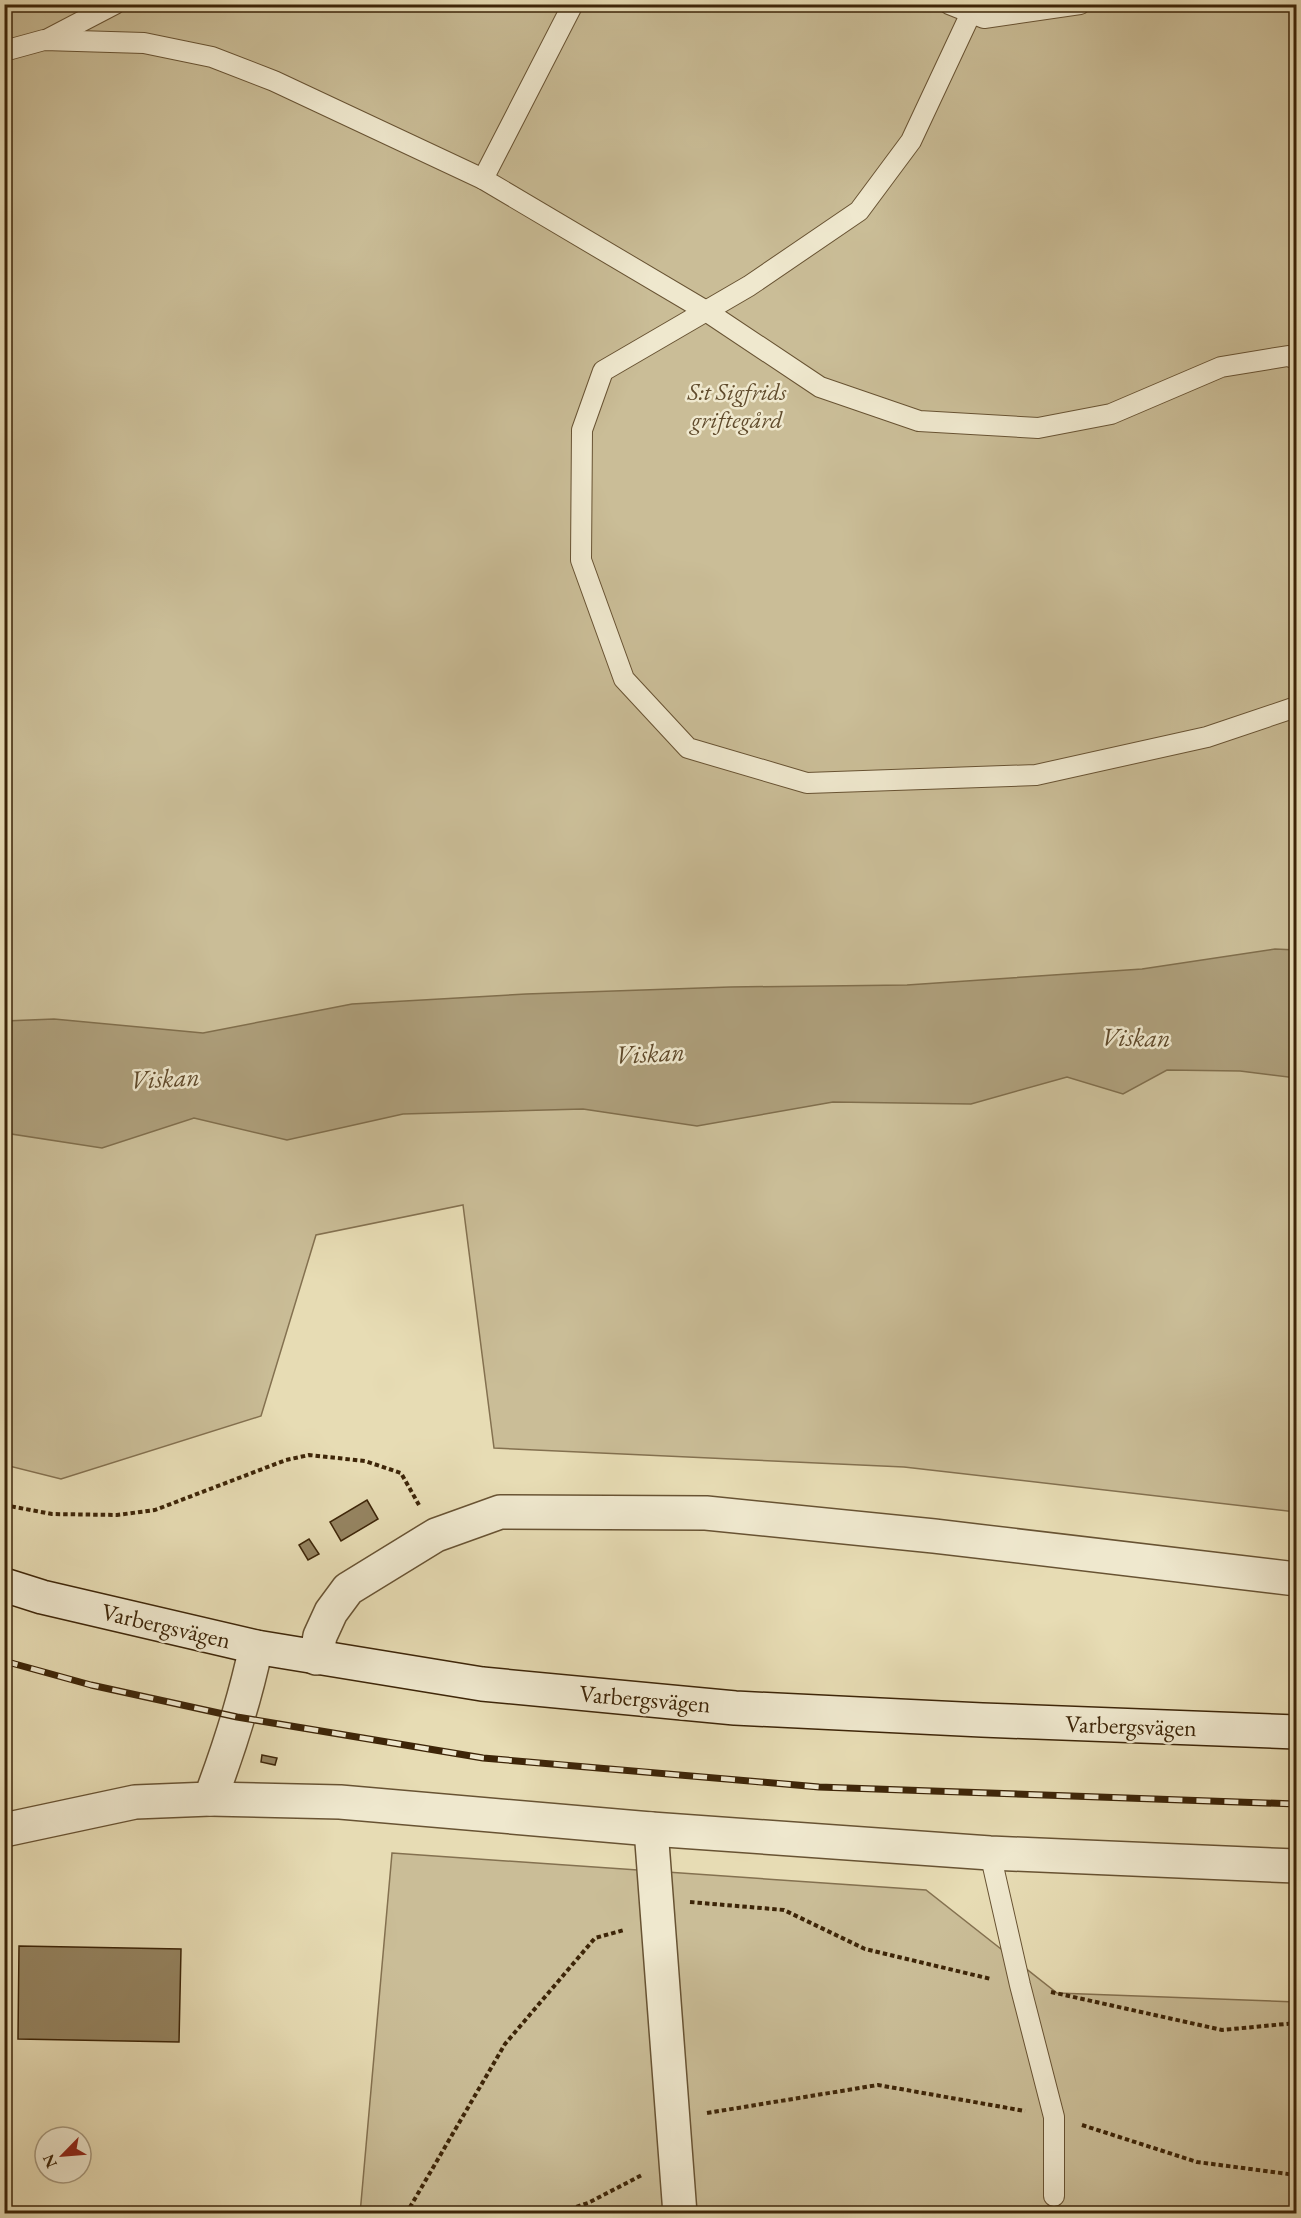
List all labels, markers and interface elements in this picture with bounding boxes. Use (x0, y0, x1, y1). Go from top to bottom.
park label: S:t Sigfrids griftegård (687, 376, 787, 435)
water label: Viskan (1101, 1019, 1171, 1055)
water label: Viskan (614, 1034, 686, 1072)
water label: Viskan (129, 1059, 201, 1097)
street label: Varbergsvägen (99, 1596, 234, 1655)
street label: Varbergsvägen (578, 1677, 712, 1720)
street label: Varbergsvägen (1065, 1708, 1198, 1743)
north arrow (33, 2125, 93, 2185)
text: N (38, 2151, 62, 2171)

